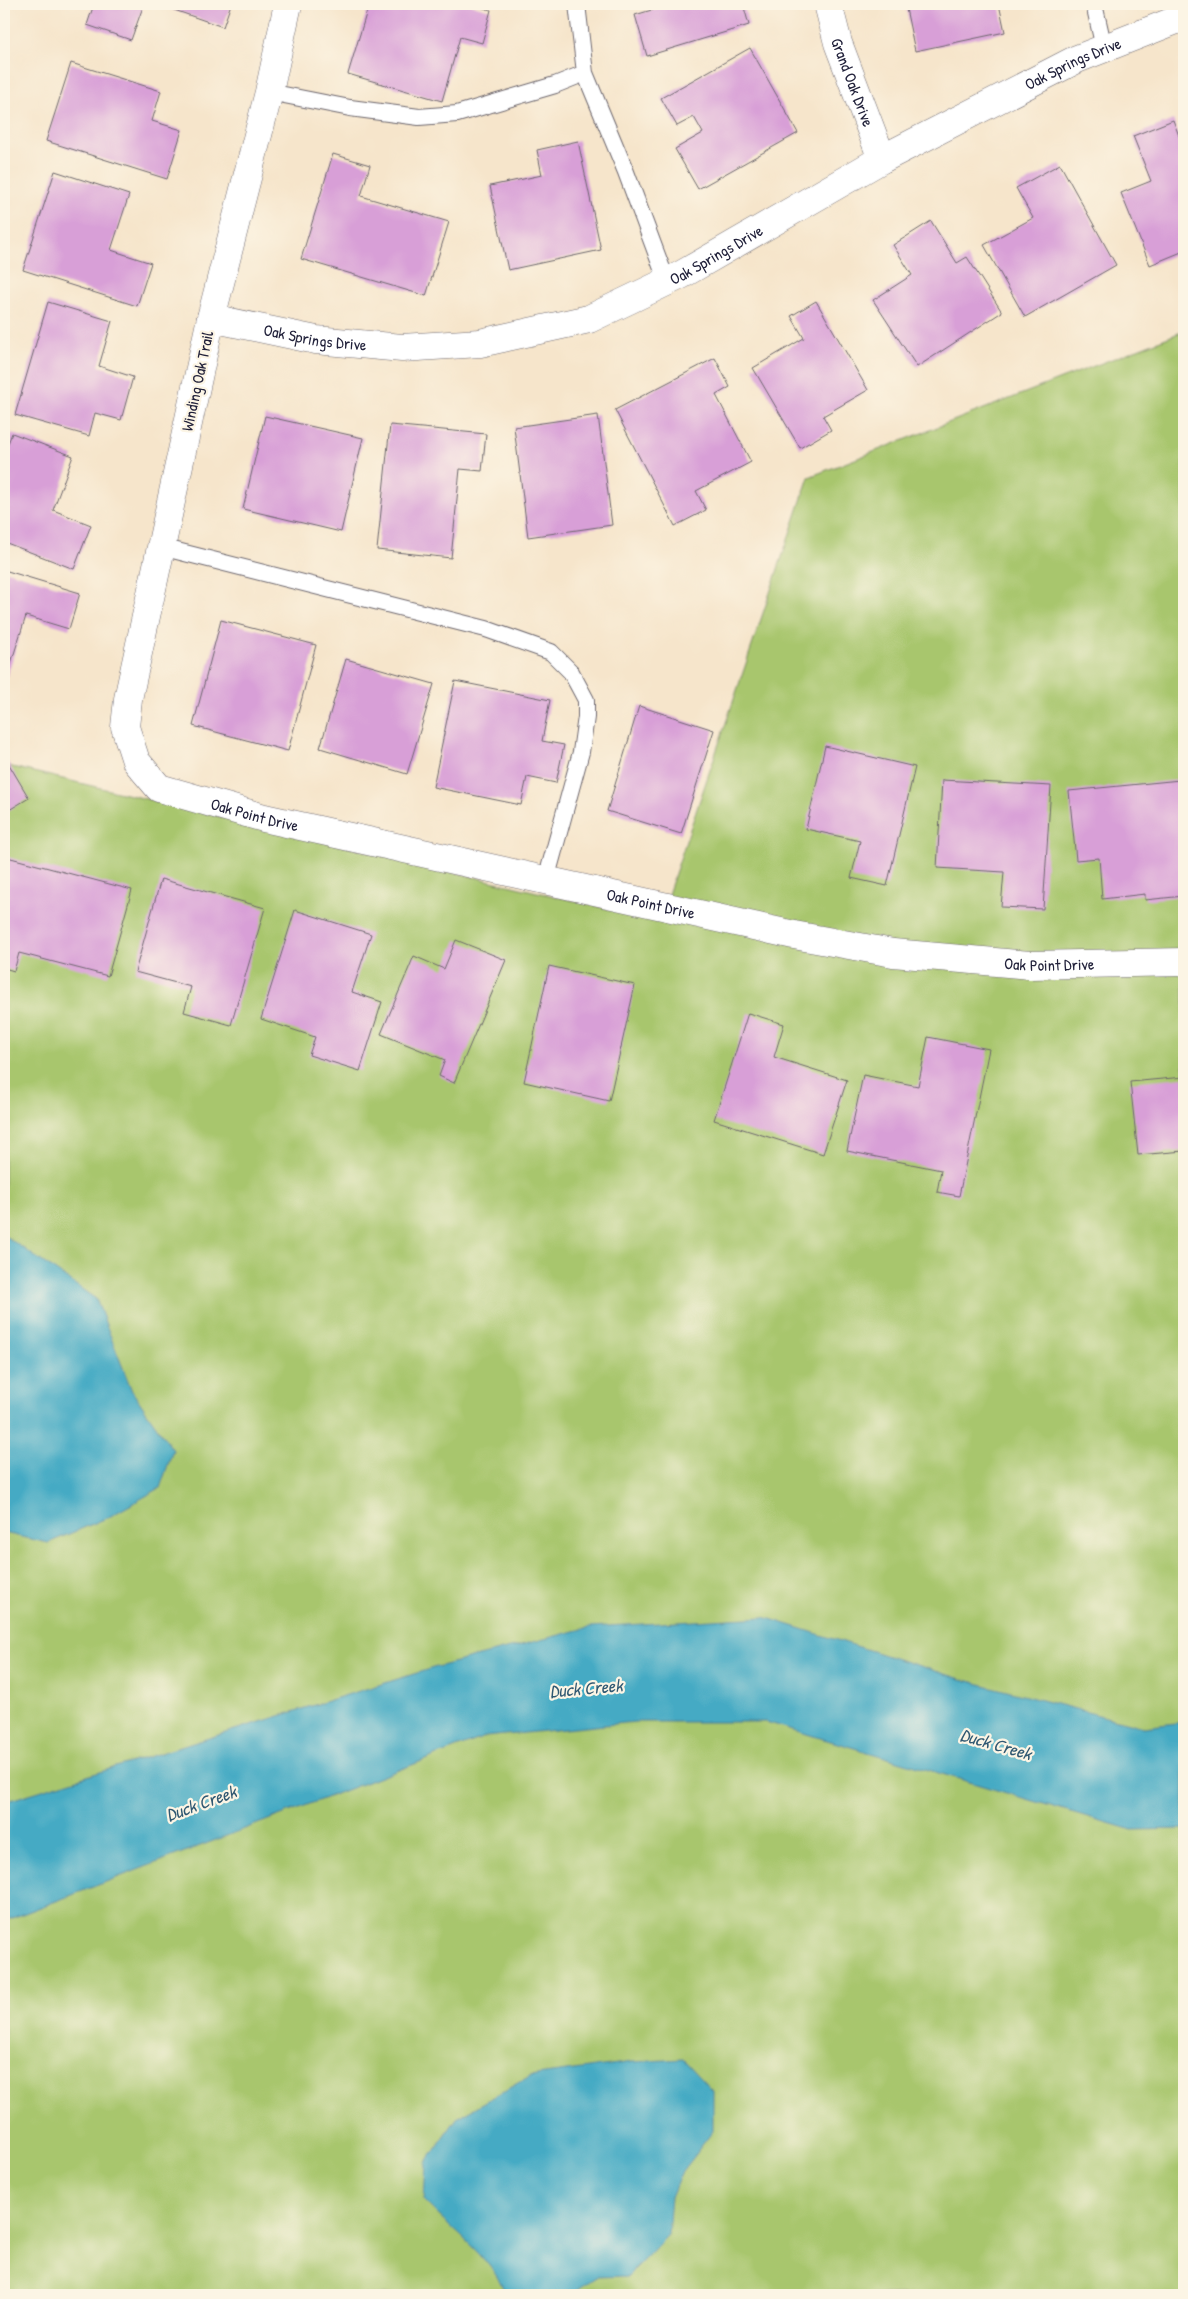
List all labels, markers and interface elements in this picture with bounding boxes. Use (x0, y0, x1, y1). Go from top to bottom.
street label: Oak Springs Drive (1021, 32, 1125, 95)
street label: Grand Oak Drive (826, 36, 880, 130)
street label: Oak Springs Drive (666, 219, 767, 290)
street label: Oak Springs Drive (262, 318, 368, 356)
street label: Winding Oak Trail (176, 328, 218, 433)
street label: Oak Point Drive (208, 792, 301, 836)
street label: Oak Point Drive (605, 883, 698, 924)
street label: Oak Point Drive (1003, 952, 1095, 976)
water label: Duck Creek (549, 1672, 625, 1704)
water label: Duck Creek (957, 1722, 1036, 1766)
water label: Duck Creek (162, 1778, 241, 1827)

